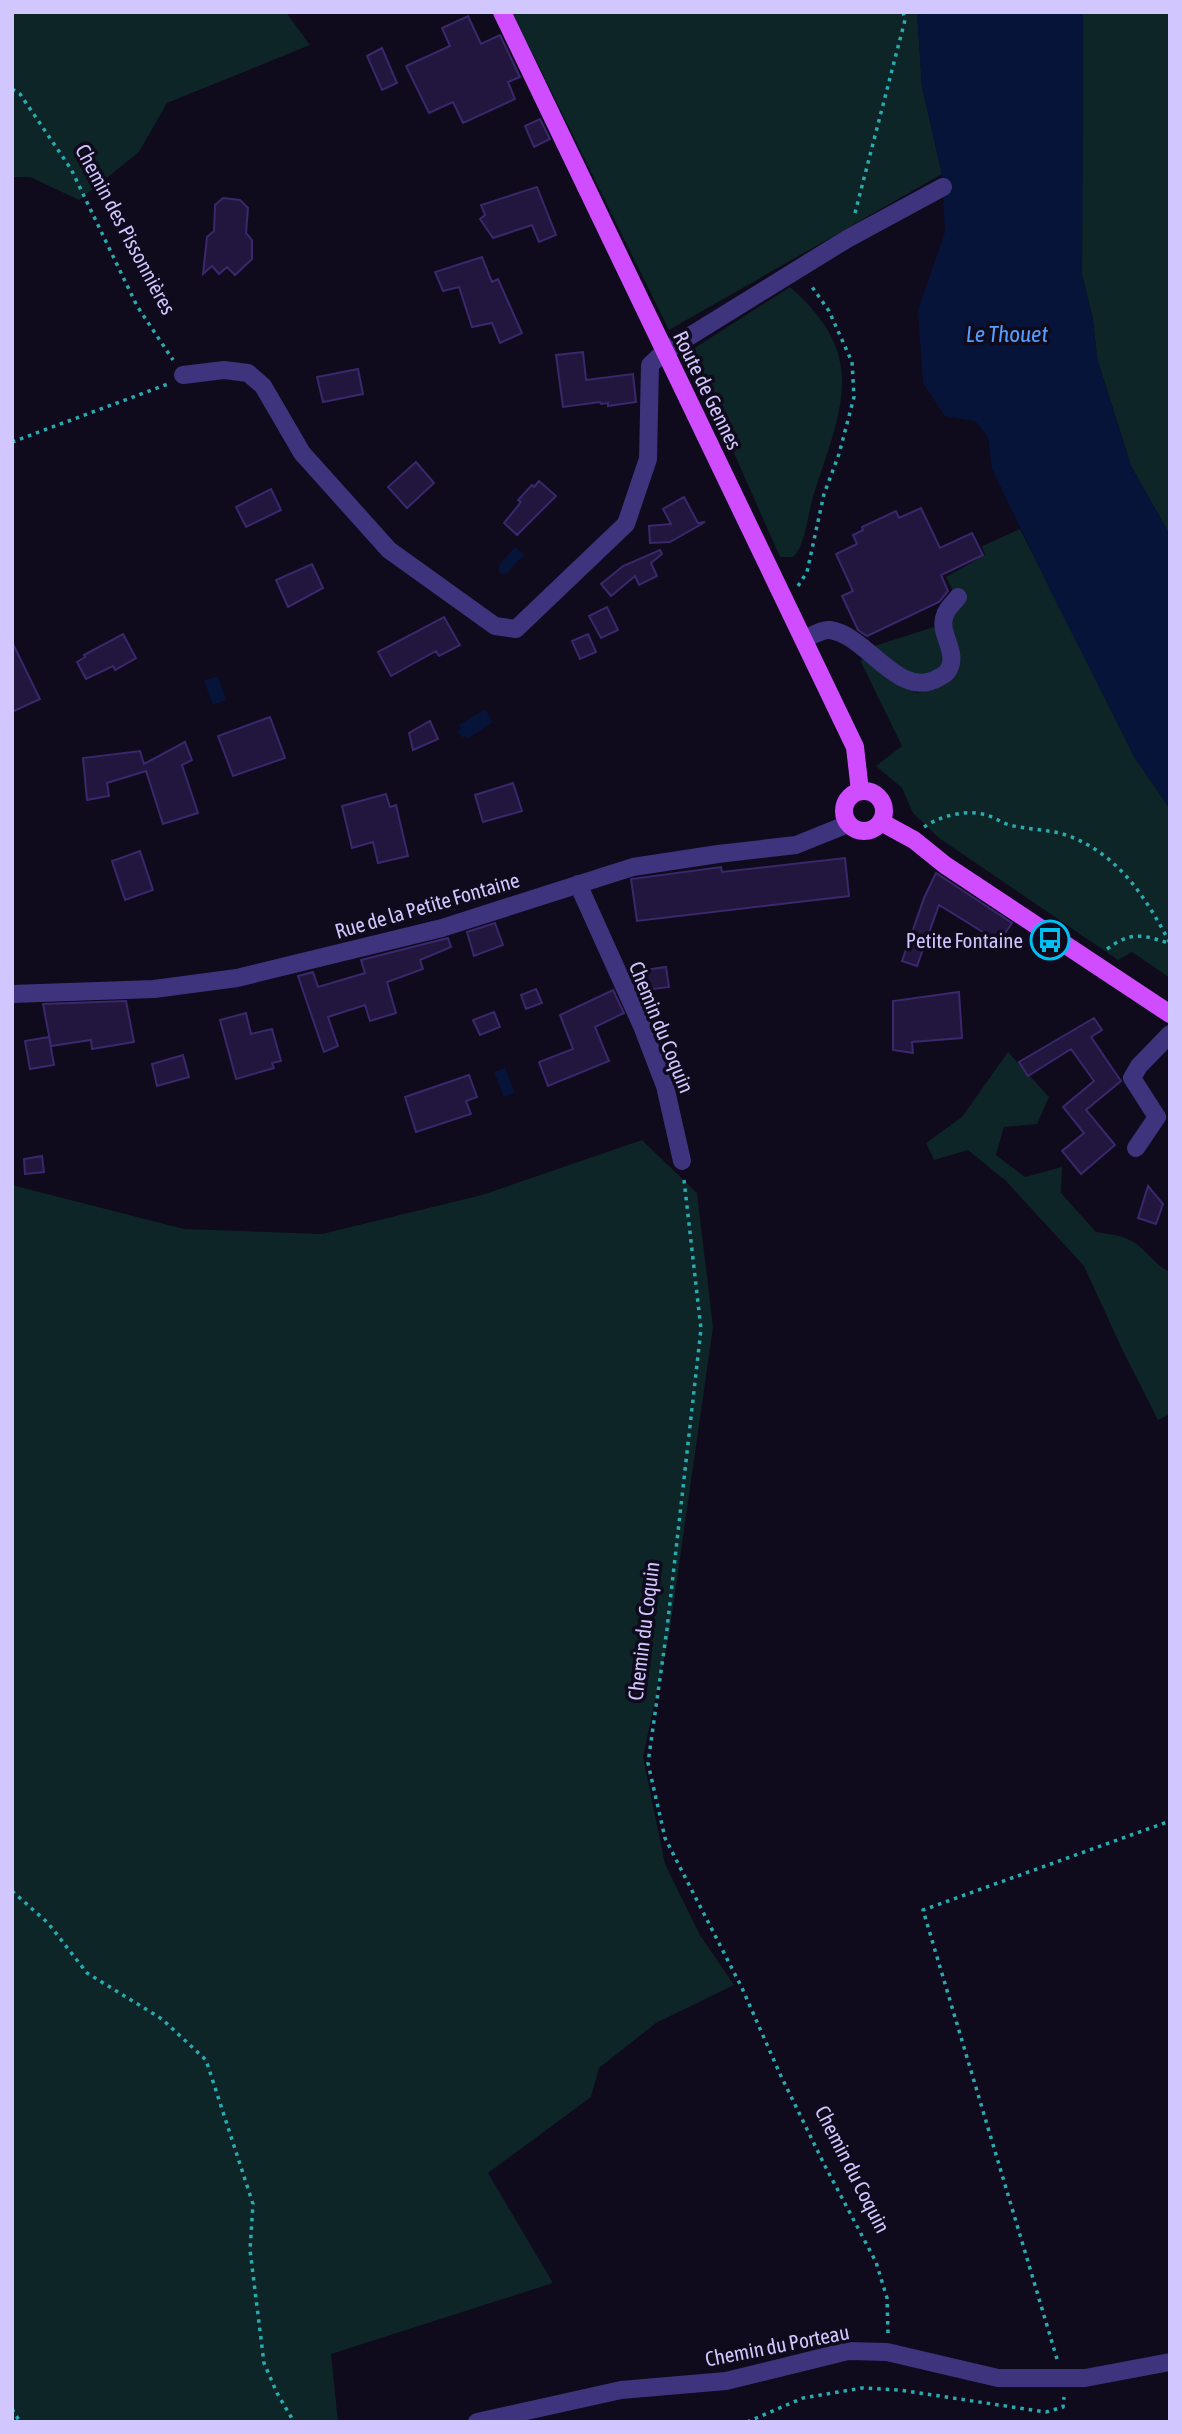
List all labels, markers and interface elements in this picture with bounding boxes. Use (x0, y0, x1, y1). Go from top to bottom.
street label: Chemin des Pissonnières (71, 140, 181, 318)
water label: Le Thouet (966, 321, 1049, 347)
street label: Route de Gennes (669, 327, 747, 453)
street label: Rue de la Petite Fontaine (332, 867, 522, 943)
bus stop icon: Petite Fontaine (1029, 919, 1071, 961)
place label: Petite Fontaine (906, 928, 1023, 952)
street label: Chemin du Coquin (625, 958, 699, 1096)
street label: Chemin du Coquin (623, 1560, 663, 1702)
street label: Chemin du Coquin (811, 2101, 895, 2237)
street label: Chemin du Porteau (703, 2319, 851, 2371)

